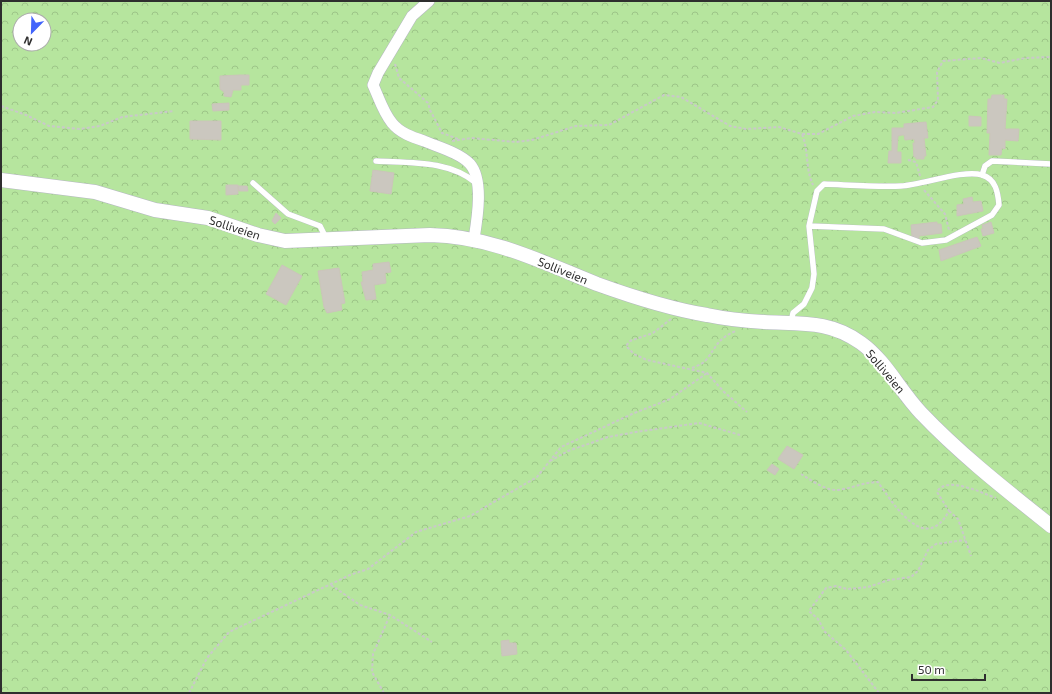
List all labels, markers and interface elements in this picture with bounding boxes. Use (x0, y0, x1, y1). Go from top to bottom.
north arrow (12, 12, 52, 52)
text: N (22, 34, 34, 49)
street label: Solliveien (208, 212, 262, 242)
street label: Solliveien (536, 254, 590, 286)
street label: Solliveien (864, 346, 908, 396)
scale bar (912, 656, 985, 682)
text: 50 m (918, 662, 945, 676)

